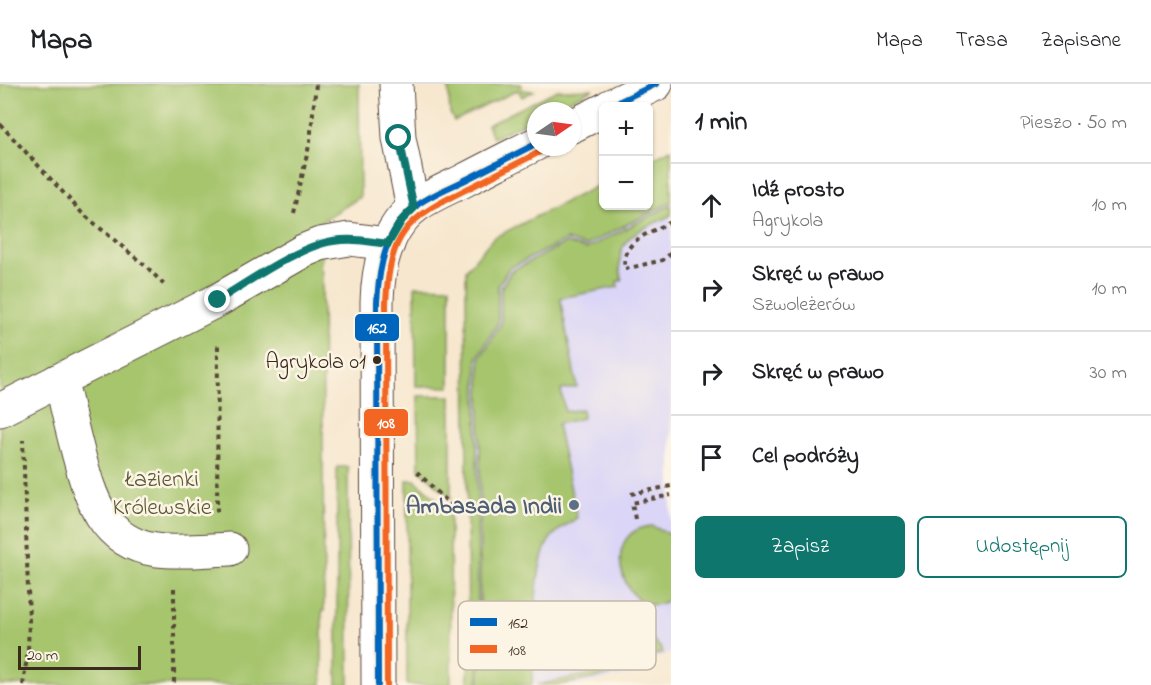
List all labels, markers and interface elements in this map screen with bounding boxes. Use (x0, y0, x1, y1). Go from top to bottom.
text: Mapa (30, 21, 92, 62)
text: Mapa (876, 26, 923, 56)
text: Trasa (956, 26, 1008, 56)
text: Zapisane (1041, 26, 1121, 56)
north arrow (527, 102, 581, 156)
map controls (599, 102, 653, 210)
button: + (599, 102, 653, 156)
text: 1 min (695, 104, 747, 142)
text: Pieszo · 50 m (1020, 109, 1127, 138)
route start (385, 124, 411, 150)
button: − (599, 156, 653, 210)
text: Idź prosto (752, 175, 845, 207)
icon: ahead (695, 189, 728, 222)
text: 10 m (1091, 191, 1127, 220)
text: Agrykola (752, 207, 823, 236)
text: Skręć w prawo (752, 259, 884, 291)
icon: right (695, 273, 728, 306)
text: 10 m (1091, 275, 1127, 304)
route end (204, 286, 230, 312)
text: Szwoleżerów (752, 291, 855, 320)
line badge: 162 (354, 313, 400, 342)
text: 162 (367, 317, 387, 341)
place label: Agrykola 01 (266, 347, 366, 380)
marker: Agrykola 01 (371, 354, 383, 366)
icon: right (695, 357, 728, 390)
text: Skręć w prawo (752, 357, 884, 389)
text: 30 m (1090, 359, 1127, 388)
line badge: 108 (363, 408, 409, 437)
text: 108 (377, 412, 395, 436)
icon: arrive (695, 441, 728, 474)
text: Cel podróży (752, 441, 859, 473)
park label: Łazienki Królewskie (112, 463, 212, 526)
place label: Ambasada Indii (406, 490, 562, 525)
marker: Ambasada Indii (567, 498, 581, 512)
button: Zapisz (695, 516, 905, 578)
button: Udostępnij (917, 516, 1127, 578)
legend (458, 601, 656, 670)
text: 162 (508, 612, 528, 636)
text: 108 (508, 639, 526, 663)
scale bar (18, 643, 141, 670)
text: 20 m (27, 644, 58, 668)

